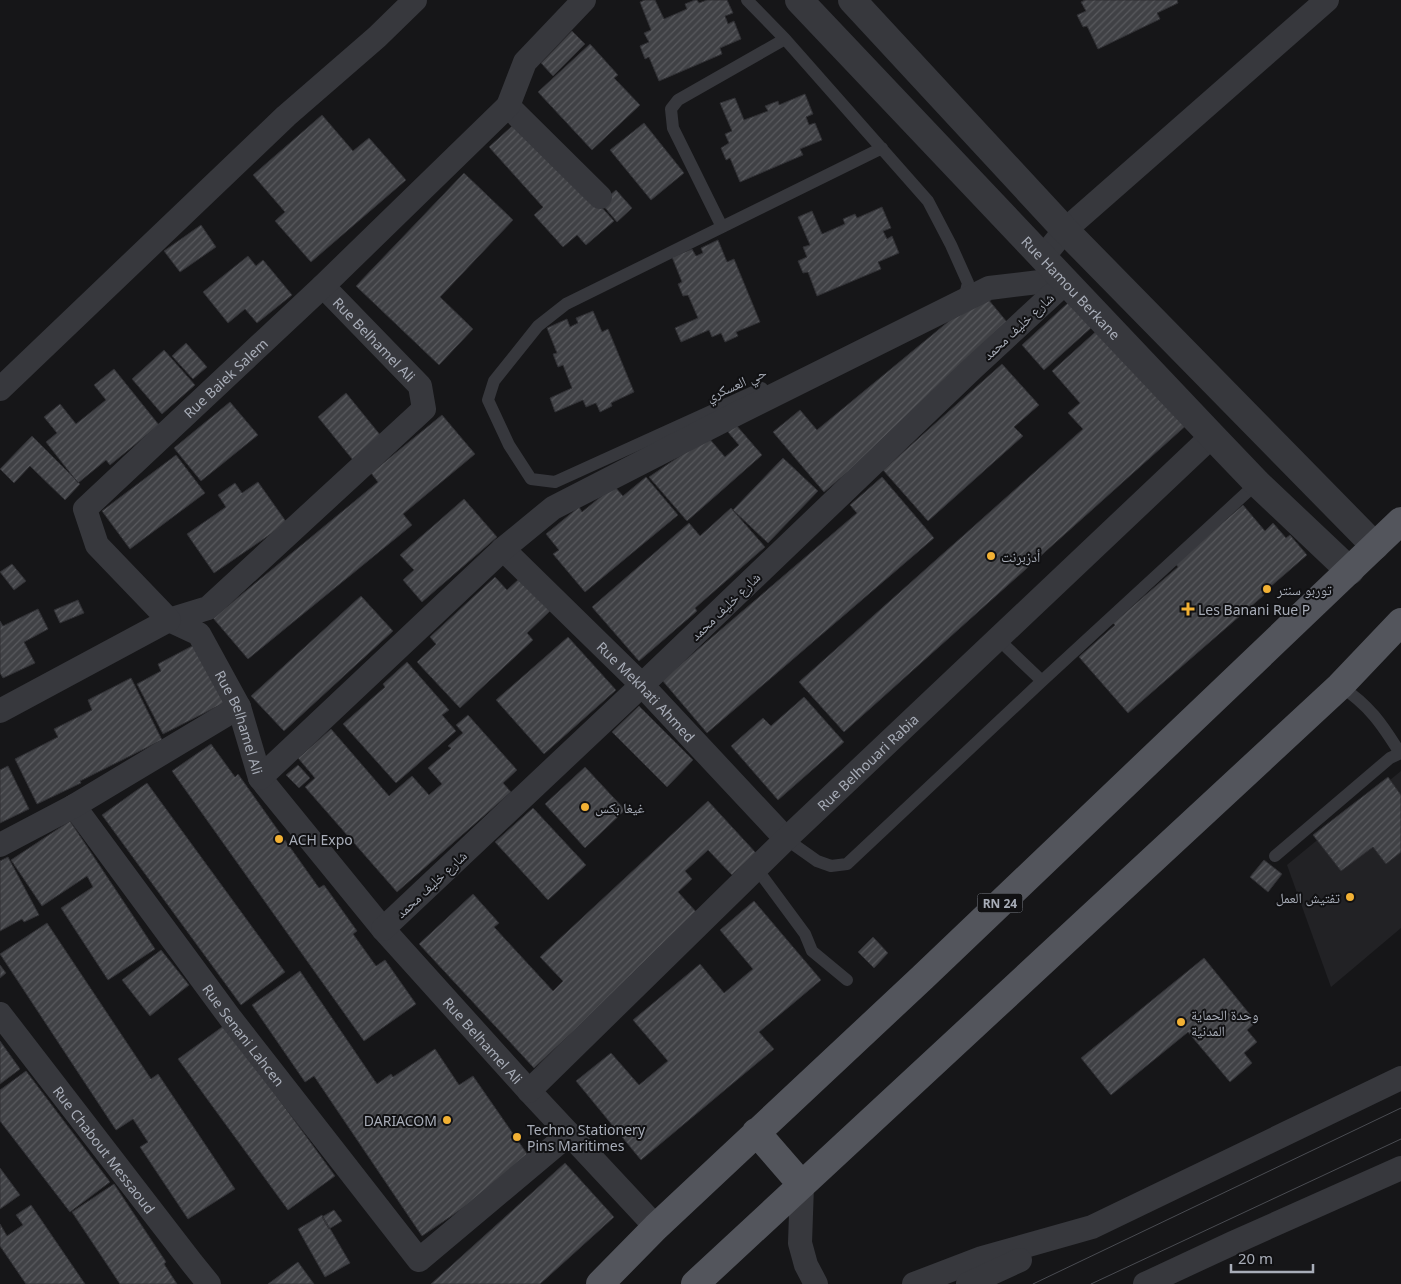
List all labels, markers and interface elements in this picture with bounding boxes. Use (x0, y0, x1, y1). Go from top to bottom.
street label: Rue Hamou Berkane (1018, 232, 1125, 343)
street label: شارع خليف محمد (978, 288, 1058, 365)
street label: Rue Belhamel Ali (329, 293, 420, 385)
street label: Rue Baiek Salem (179, 334, 271, 422)
street label: حي العسكري (703, 362, 770, 408)
place label: أدزبرنت (1001, 547, 1040, 566)
marker: أدزبرنت (985, 550, 997, 562)
street label: شارع خليف محمد (686, 568, 765, 645)
place label: توربو سنتر (1276, 580, 1332, 599)
marker: توربو سنتر (1261, 583, 1273, 595)
place label: Les Banani Rue P (1198, 600, 1310, 619)
marker: Les Banani Rue P (1182, 603, 1194, 615)
street label: Rue Mekhati Ahmed (593, 637, 700, 746)
street label: Rue Belhamel Ali (211, 667, 268, 777)
street label: Rue Belhouari Rabia (813, 709, 922, 815)
place label: غيغا بكس (595, 798, 645, 817)
marker: غيغا بكس (579, 801, 591, 813)
place label: ACH Expo (289, 830, 353, 849)
marker: ACH Expo (273, 833, 285, 845)
street label: شارع خليف محمد (391, 846, 471, 923)
place label: تفتيش العمل (1276, 888, 1340, 907)
marker: تفتيش العمل (1344, 891, 1356, 903)
road number: RN 24 (978, 894, 1022, 912)
street label: Rue Senani Lahcen (199, 980, 289, 1090)
street label: Rue Belhamel Ali (439, 993, 527, 1088)
place label: وحدة الحماية المدنية (1191, 1005, 1259, 1040)
marker: وحدة الحماية المدنية (1175, 1016, 1187, 1028)
street label: Rue Chabout Messaoud (49, 1082, 160, 1217)
place label: DARIACOM (364, 1111, 437, 1130)
marker: DARIACOM (441, 1114, 453, 1126)
place label: Techno Stationery Pins Maritimes (527, 1120, 646, 1155)
marker: Techno Stationery Pins Maritimes (511, 1131, 523, 1143)
scale bar (1231, 1242, 1314, 1274)
text: 20 m (1238, 1248, 1273, 1268)

